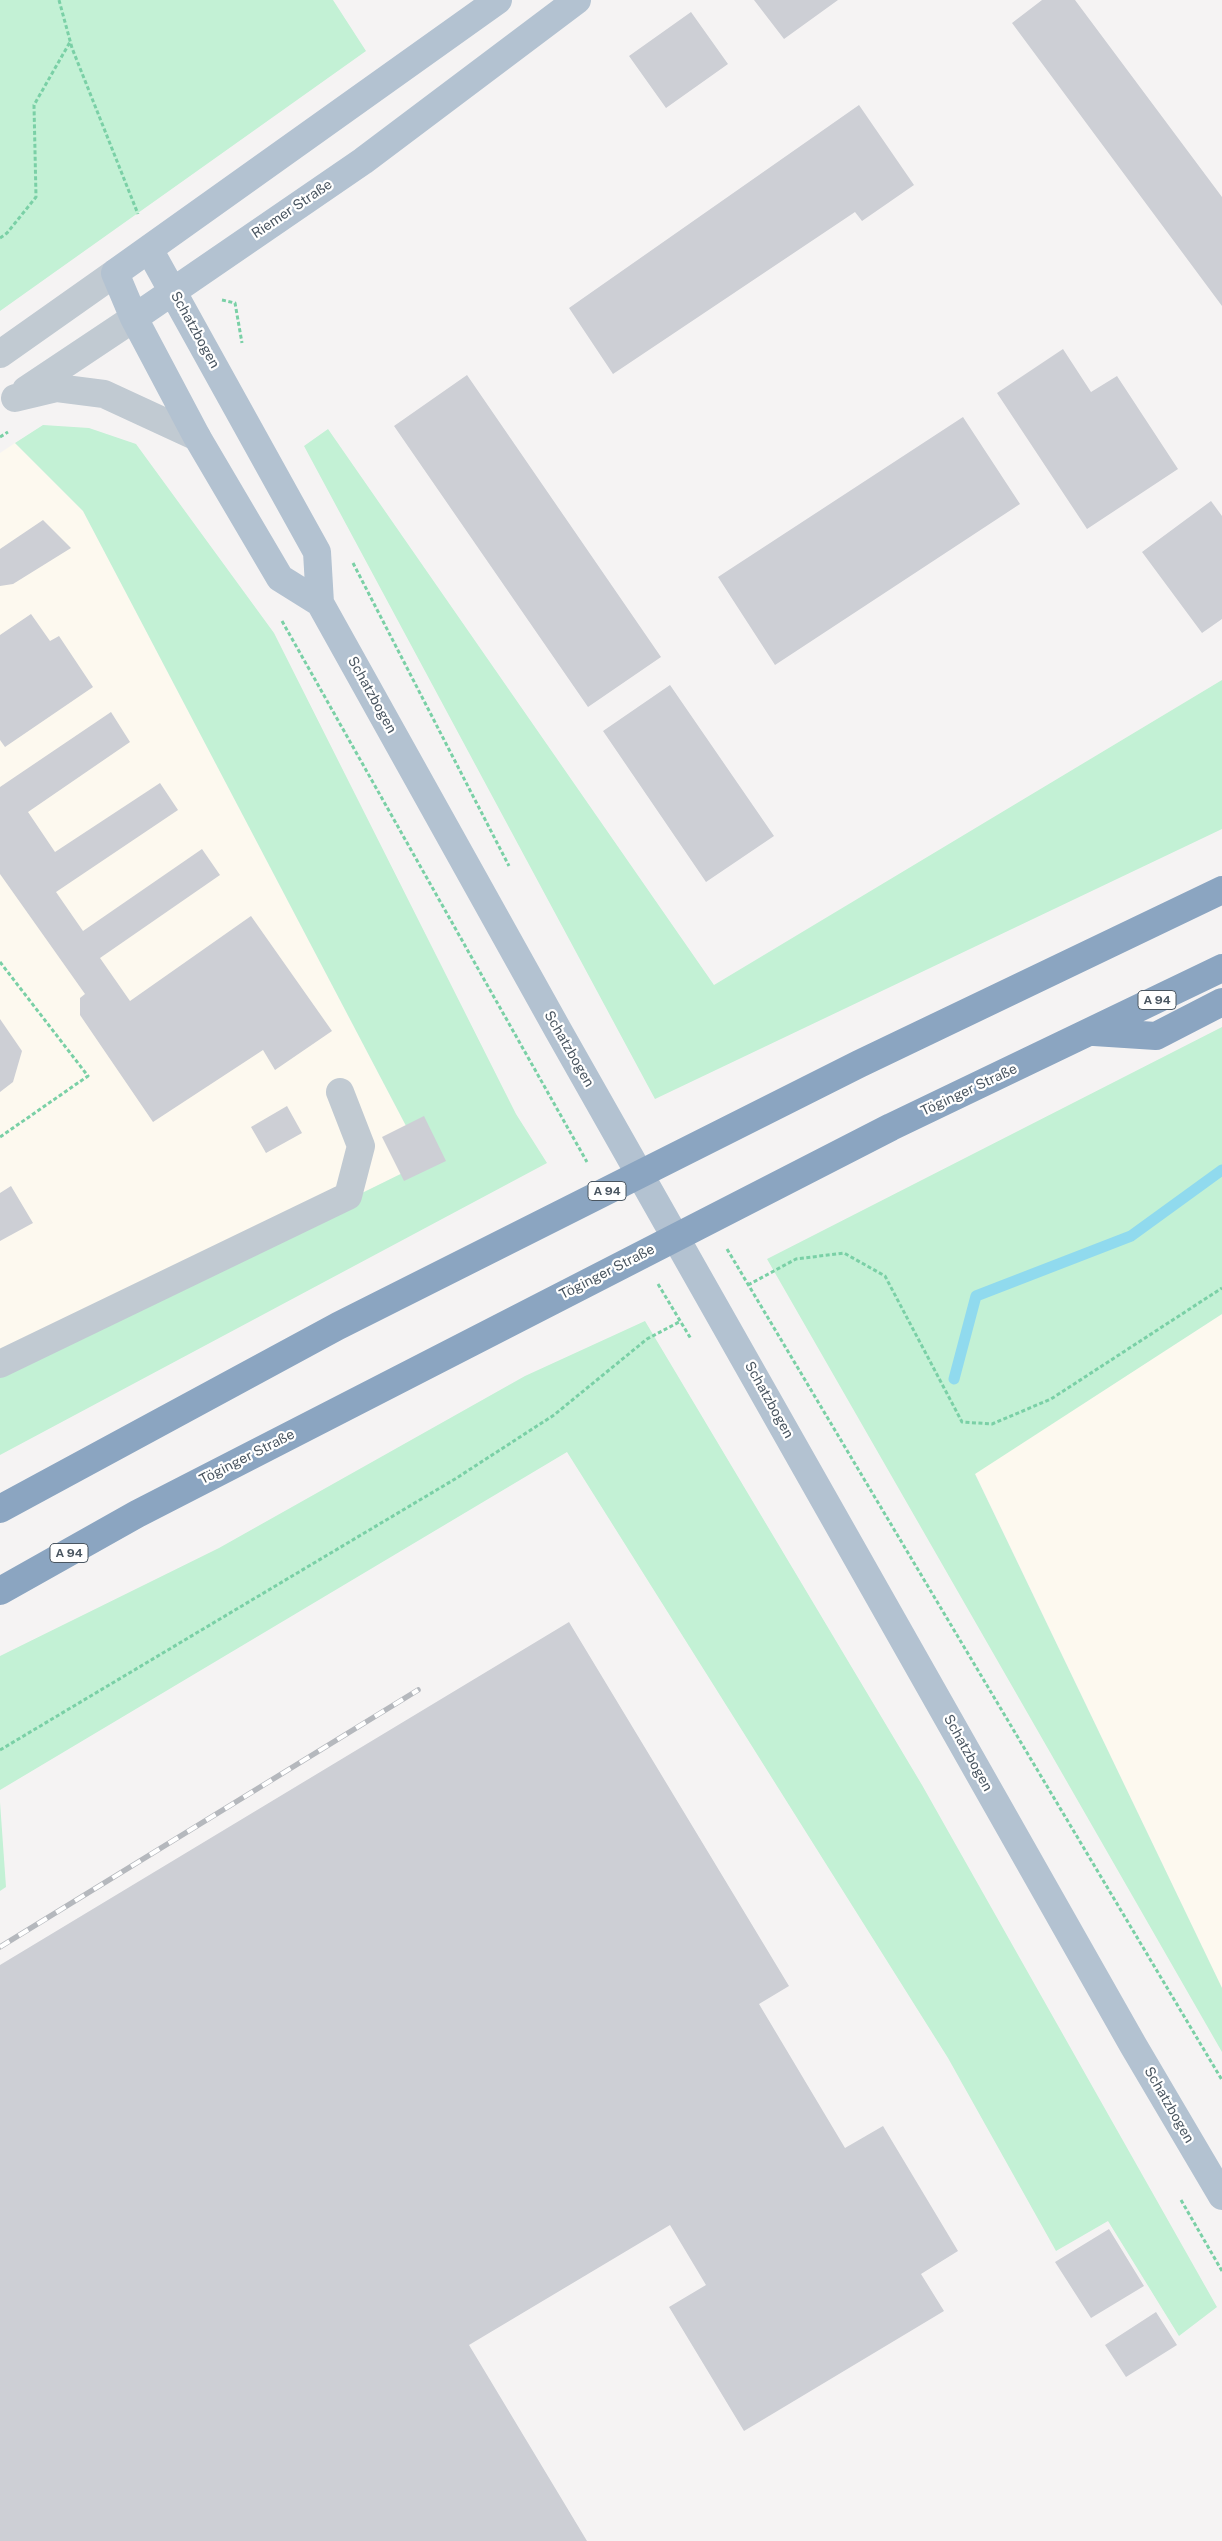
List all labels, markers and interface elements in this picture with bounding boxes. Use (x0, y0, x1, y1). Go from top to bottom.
street label: Riemer Straße (249, 176, 335, 242)
street label: Schatzbogen (167, 289, 223, 371)
street label: Schatzbogen (344, 654, 400, 736)
road number: A 94 (1138, 990, 1176, 1010)
street label: Schatzbogen (540, 1008, 598, 1090)
street label: Töginger Straße (918, 1060, 1020, 1120)
road number: A 94 (588, 1182, 626, 1200)
street label: Töginger Straße (557, 1241, 657, 1303)
street label: Schatzbogen (741, 1359, 797, 1441)
street label: Töginger Straße (197, 1426, 297, 1488)
road number: A 94 (50, 1544, 88, 1562)
street label: Schatzbogen (940, 1712, 996, 1794)
street label: Schatzbogen (1140, 2064, 1198, 2146)

